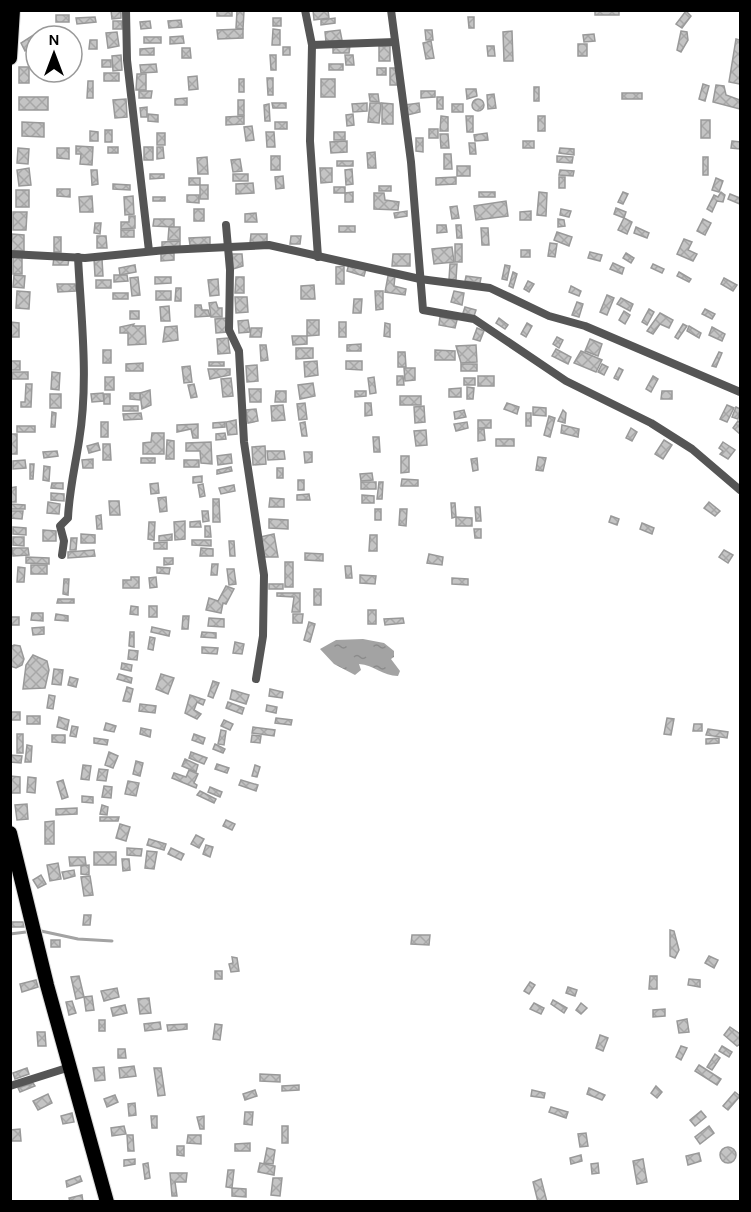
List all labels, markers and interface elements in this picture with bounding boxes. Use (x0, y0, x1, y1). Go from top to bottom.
north arrow (24, 24, 84, 84)
text: N (48, 30, 60, 49)

